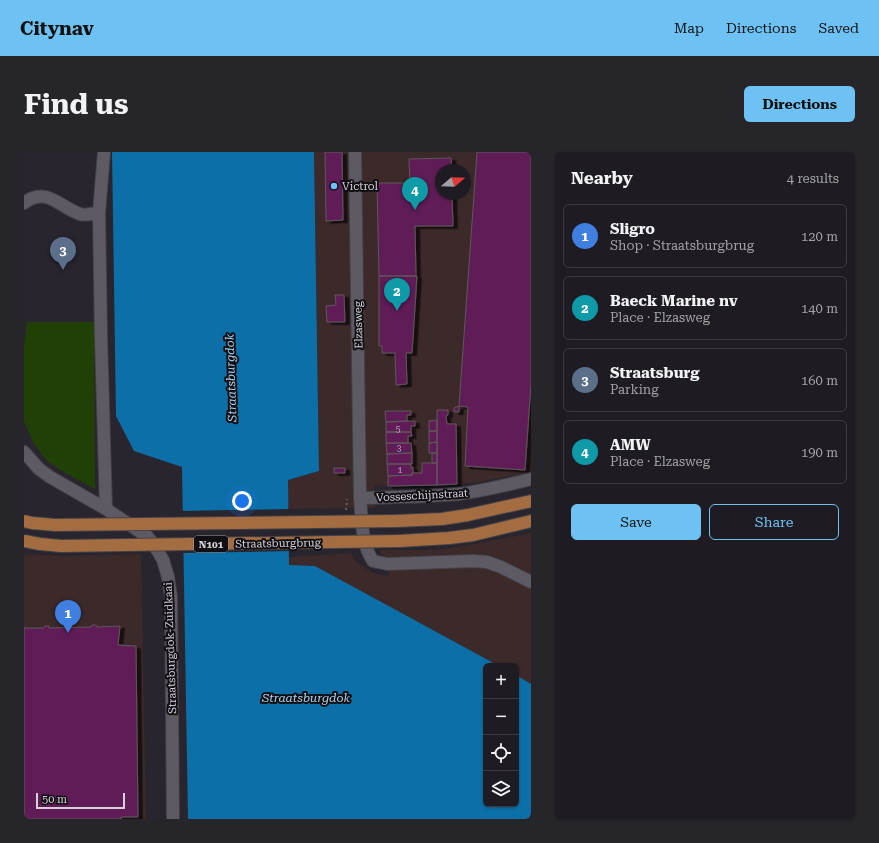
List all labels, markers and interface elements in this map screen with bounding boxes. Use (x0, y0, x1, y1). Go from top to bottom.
text: Citynav (20, 17, 94, 40)
text: Map (674, 20, 704, 36)
text: Directions (726, 20, 796, 36)
text: Saved (818, 20, 859, 36)
button: Directions (744, 86, 855, 122)
text: Find us (24, 88, 128, 121)
north arrow (435, 164, 471, 200)
text: Nearby (571, 168, 633, 188)
text: 4 results (787, 171, 839, 186)
pin: 4 (402, 177, 428, 210)
place label: Victrol (342, 180, 379, 193)
marker: Victrol (329, 181, 339, 191)
text: Sligro (610, 220, 655, 238)
text: 1 (581, 229, 589, 244)
text: 120 m (801, 229, 838, 244)
pin: 3 (50, 237, 76, 270)
text: Shop · Straatsburgbrug (610, 238, 754, 253)
pin: 2 (384, 278, 410, 311)
text: Baeck Marine nv (610, 292, 738, 310)
street label: Elzasweg (352, 300, 365, 349)
text: 2 (581, 301, 589, 316)
text: 140 m (801, 301, 838, 316)
text: Place · Elzasweg (610, 310, 710, 325)
water label: Straatsburgdok (222, 333, 240, 423)
text: Straatsburg (610, 364, 699, 382)
text: 3 (581, 373, 589, 388)
text: 160 m (801, 373, 838, 388)
text: Parking (610, 382, 659, 397)
house number: 5 (395, 424, 401, 434)
text: AMW (610, 436, 651, 454)
house number: 3 (396, 443, 402, 453)
text: 4 (581, 445, 589, 460)
text: 190 m (801, 445, 838, 460)
text: Place · Elzasweg (610, 454, 710, 469)
house number: 1 (397, 465, 403, 475)
street label: Vosseschijnstraat (376, 487, 468, 504)
your location (232, 491, 252, 511)
button: Save (571, 504, 701, 540)
button: Share (709, 504, 839, 540)
road number: N101 (194, 536, 228, 552)
street label: Straatsburgbrug (235, 536, 322, 551)
street label: Straatsburgdok-Zuidkaai (162, 581, 179, 714)
pin: 1 (55, 600, 81, 633)
map controls (483, 663, 519, 807)
button: + (483, 663, 519, 699)
water label: Straatsburgdok (261, 691, 351, 705)
button: − (483, 699, 519, 735)
button: locate (483, 735, 519, 771)
button: layers (483, 771, 519, 807)
scale bar (36, 791, 125, 810)
text: 50 m (42, 793, 67, 806)

